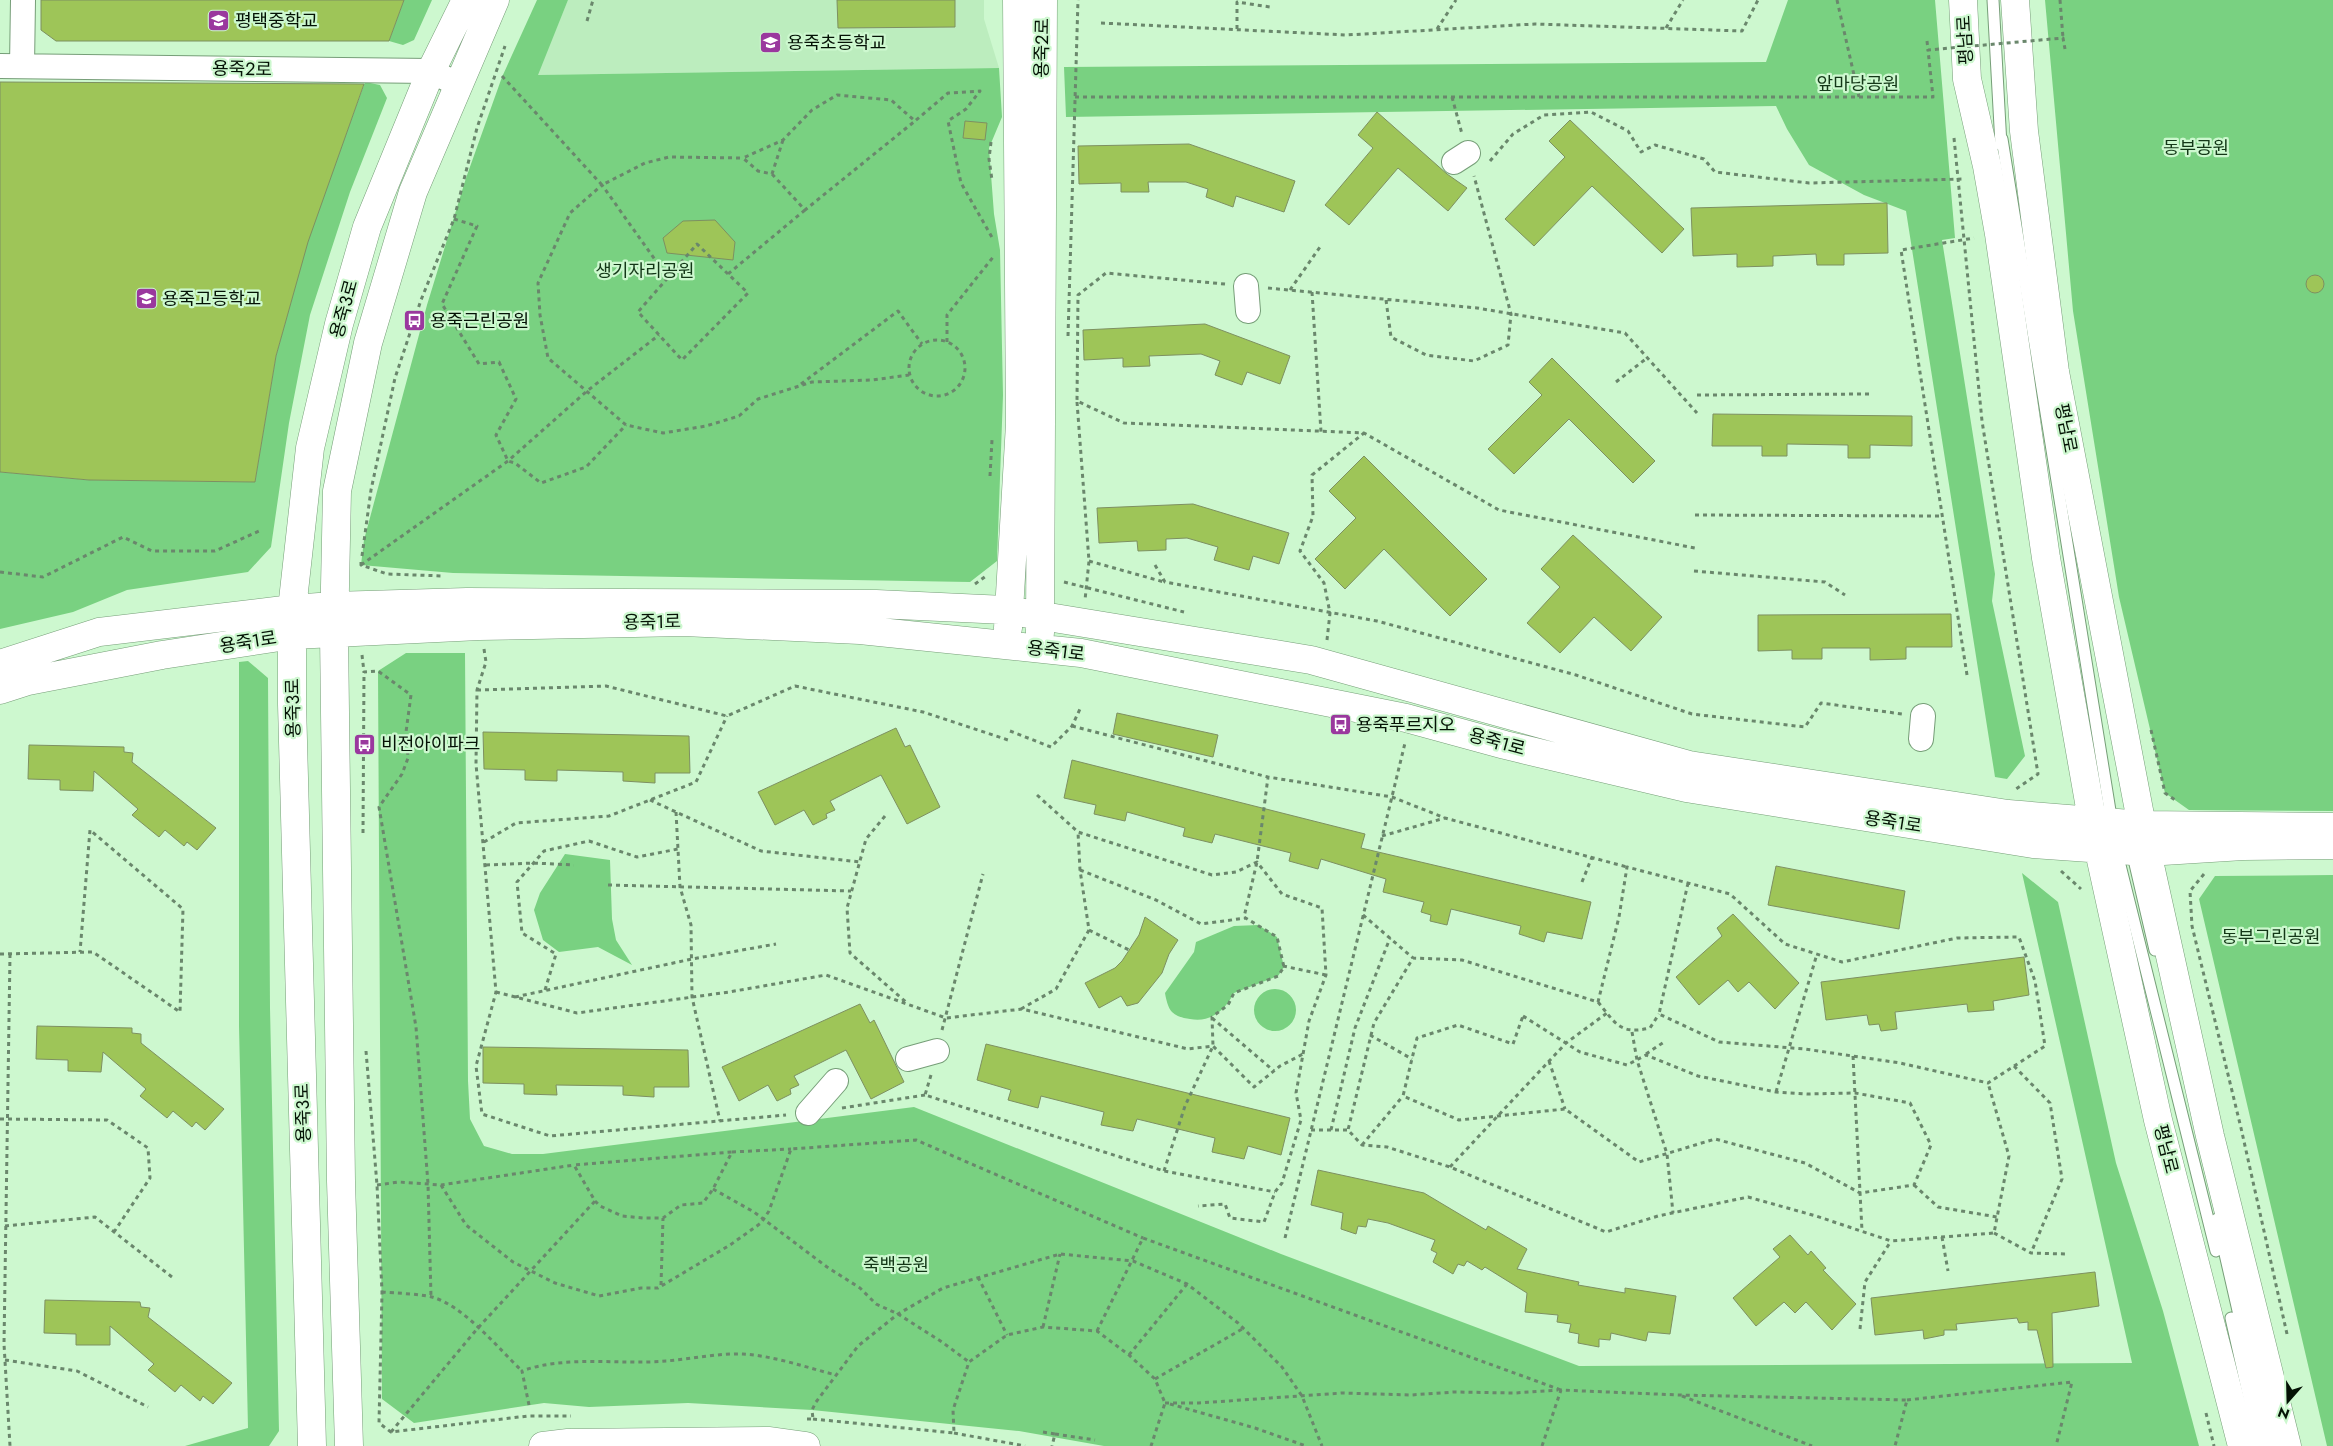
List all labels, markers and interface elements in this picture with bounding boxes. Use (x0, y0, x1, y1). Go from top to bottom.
place label: 평택중학교 (235, 8, 318, 34)
school or university icon: 평택중학교 (207, 9, 231, 33)
street label: 평남로 (1951, 15, 1979, 65)
street label: 용죽2로 (1028, 18, 1056, 78)
place label: 용죽초등학교 (787, 30, 886, 56)
school or university icon: 용죽초등학교 (759, 31, 783, 55)
street label: 용죽2로 (212, 55, 272, 83)
park label: 앞마당공원 (1817, 71, 1899, 97)
park label: 동부공원 (2163, 135, 2229, 161)
park label: 생기자리공원 (595, 258, 695, 284)
street label: 용죽3로 (324, 277, 364, 341)
place label: 용죽고등학교 (162, 286, 261, 312)
school or university icon: 용죽고등학교 (134, 287, 158, 311)
place label: 용죽근린공원 (430, 308, 529, 334)
bus stop icon: 용죽근린공원 (402, 309, 426, 333)
street label: 평남로 (2048, 401, 2084, 455)
street label: 용죽1로 (623, 608, 681, 636)
street label: 용죽1로 (217, 625, 279, 659)
street label: 용죽1로 (1026, 635, 1086, 667)
street label: 용죽3로 (279, 678, 307, 738)
place label: 용죽푸르지오 (1356, 712, 1455, 738)
bus stop icon: 용죽푸르지오 (1328, 713, 1352, 737)
street label: 용죽1로 (1466, 722, 1528, 762)
place label: 비전아이파크 (381, 731, 480, 757)
bus stop icon: 비전아이파크 (353, 732, 377, 756)
street label: 용죽1로 (1862, 805, 1924, 839)
park label: 동부그린공원 (2221, 924, 2321, 950)
street label: 용죽3로 (289, 1083, 317, 1143)
street label: 평남로 (2147, 1122, 2185, 1176)
park label: 죽백공원 (863, 1252, 929, 1278)
north arrow (2263, 1376, 2313, 1426)
text: N (2275, 1402, 2292, 1425)

